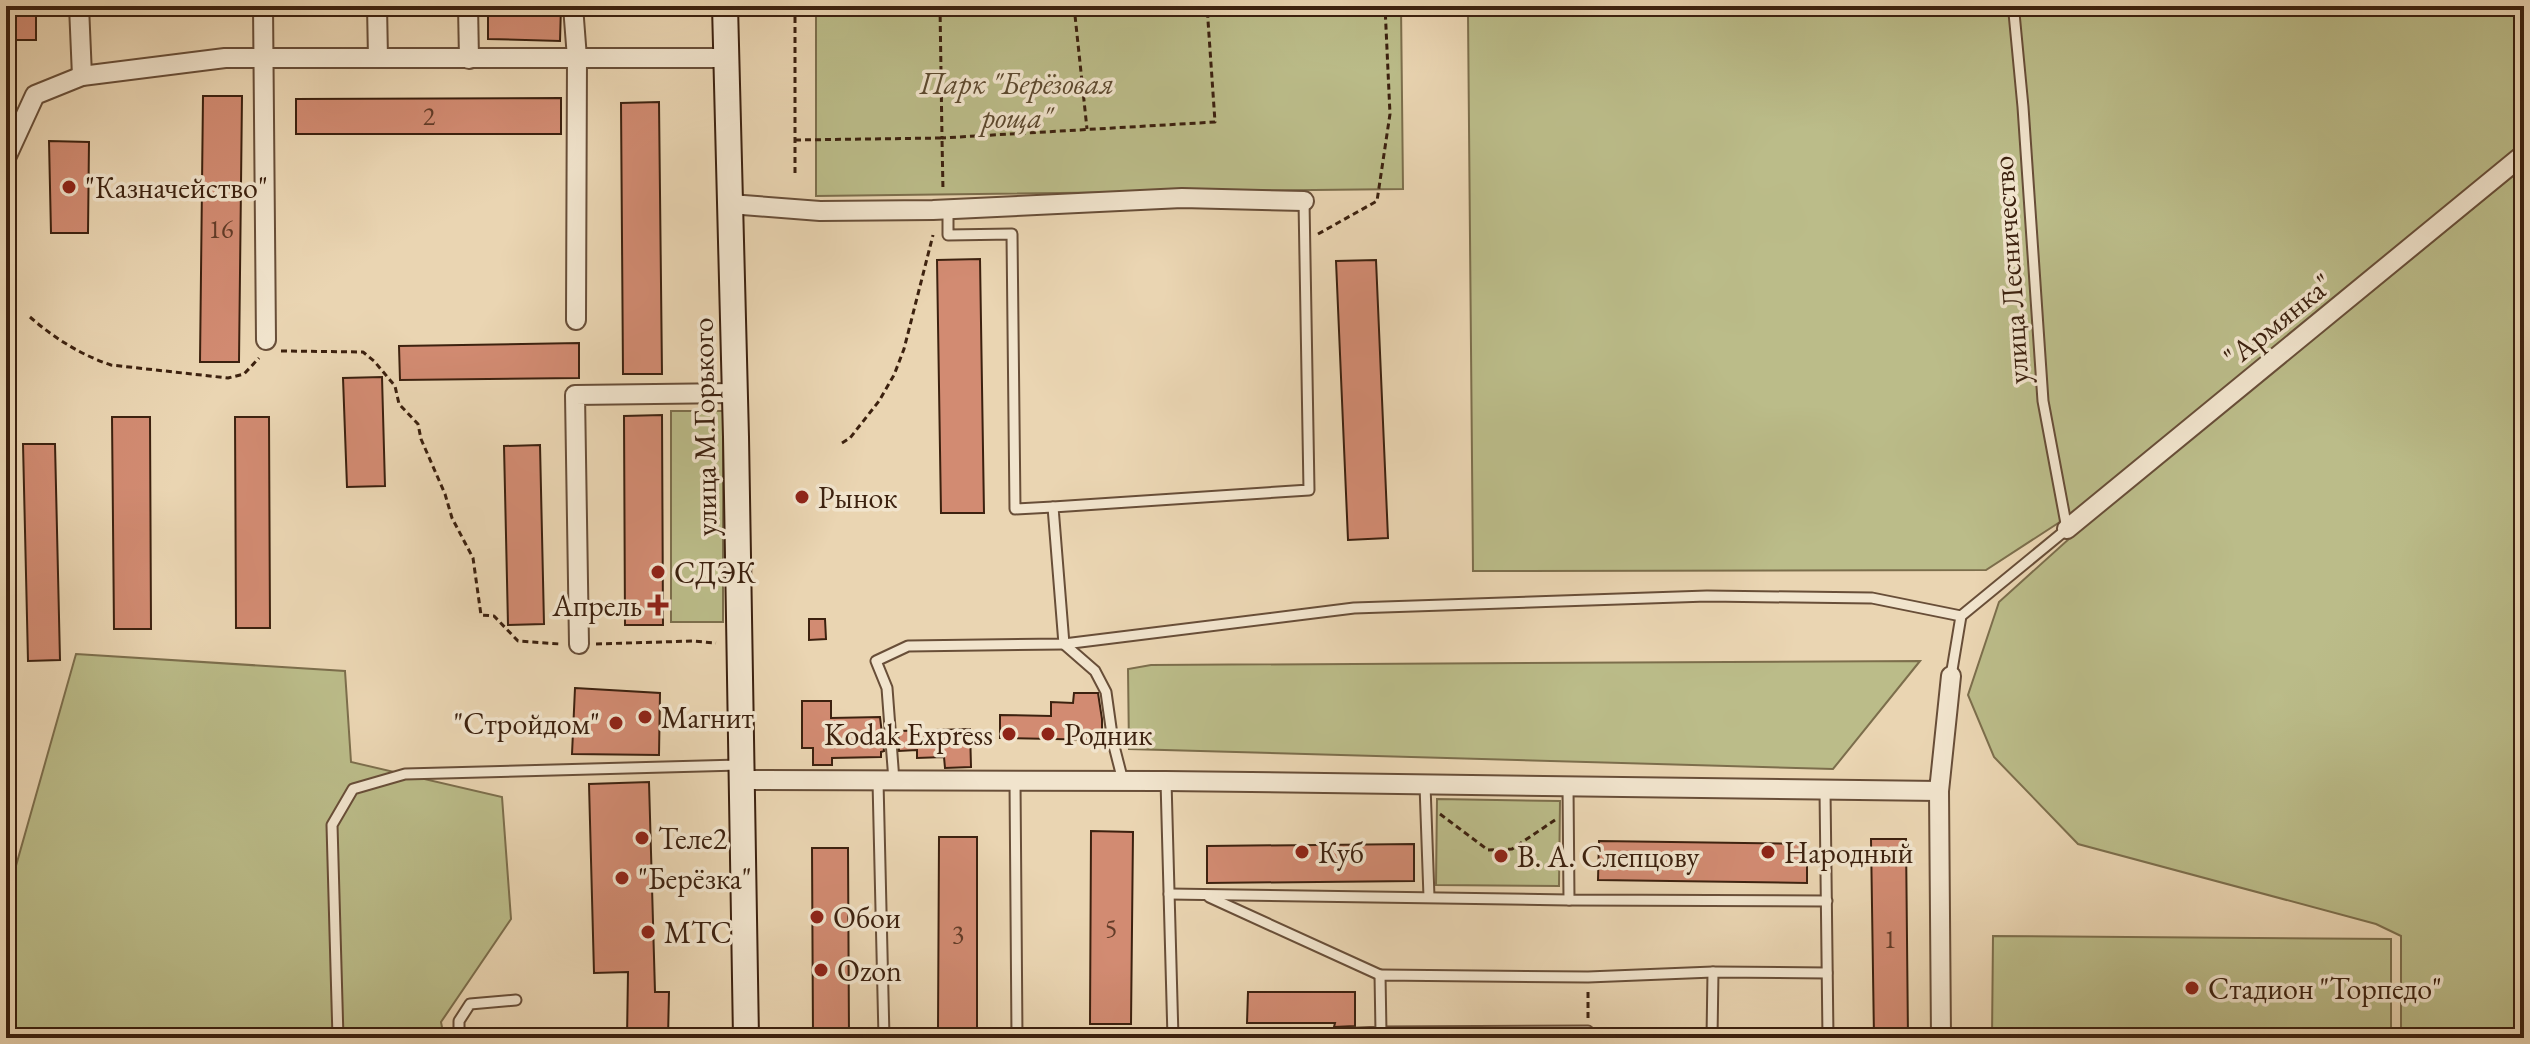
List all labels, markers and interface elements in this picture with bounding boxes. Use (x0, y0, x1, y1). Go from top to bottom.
park label: Парк "Берёзовая роща" (919, 64, 1114, 137)
house number: 2 (423, 99, 436, 133)
street label: улица Лесничество (1983, 154, 2037, 386)
place label: "Казначейство" (85, 168, 268, 207)
marker: "Казначейство" (60, 178, 78, 196)
house number: 16 (209, 212, 233, 246)
street label: "Армянка" (2215, 264, 2341, 376)
street label: улица М.Горького (683, 317, 725, 537)
place label: Рынок (818, 478, 898, 517)
marker: Рынок (793, 488, 811, 506)
place label: СДЭК (674, 553, 756, 592)
marker: СДЭК (649, 563, 667, 581)
place label: Апрель (551, 586, 642, 625)
marker: Апрель (649, 596, 667, 614)
place label: Магнит (661, 698, 754, 737)
place label: "Стройдом" (453, 704, 600, 743)
marker: Магнит (636, 708, 654, 726)
marker: "Стройдом" (607, 714, 625, 732)
place label: Kodak Express (824, 715, 993, 754)
place label: Родник (1064, 715, 1153, 754)
marker: Kodak Express (1000, 725, 1018, 743)
marker: Родник (1039, 725, 1057, 743)
place label: Теле2 (658, 819, 728, 858)
marker: Теле2 (633, 829, 651, 847)
place label: Куб (1318, 833, 1364, 872)
place label: Народный (1784, 833, 1914, 872)
place label: В. А. Слепцову (1517, 837, 1700, 876)
marker: Куб (1293, 843, 1311, 861)
marker: Народный (1759, 843, 1777, 861)
marker: В. А. Слепцову (1492, 847, 1510, 865)
place label: "Берёзка" (638, 859, 752, 898)
marker: "Берёзка" (613, 869, 631, 887)
place label: Обои (833, 898, 901, 937)
marker: Обои (808, 908, 826, 926)
house number: 5 (1105, 911, 1117, 945)
place label: МТС (664, 913, 732, 952)
house number: 3 (952, 917, 964, 951)
house number: 1 (1884, 922, 1896, 956)
marker: МТС (639, 923, 657, 941)
place label: Ozon (837, 951, 902, 990)
marker: Ozon (812, 961, 830, 979)
place label: Стадион "Торпедо" (2208, 969, 2442, 1008)
marker: Стадион "Торпедо" (2183, 979, 2201, 997)

